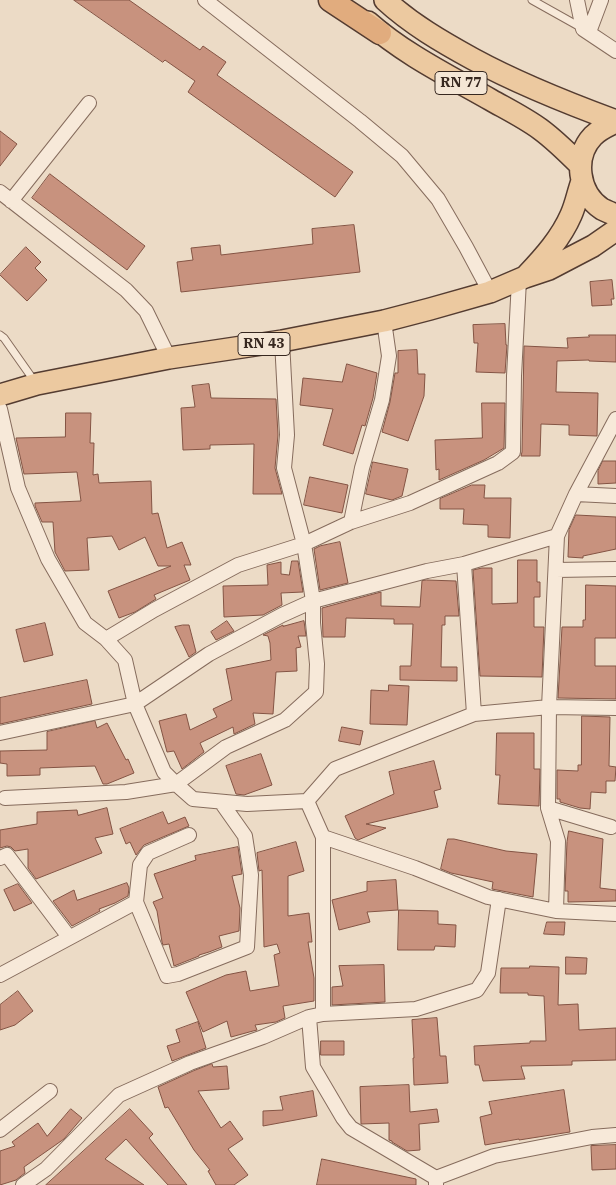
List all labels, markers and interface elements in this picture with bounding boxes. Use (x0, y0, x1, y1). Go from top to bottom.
road number: RN 77 (435, 72, 487, 95)
road number: RN 43 (238, 332, 290, 356)

